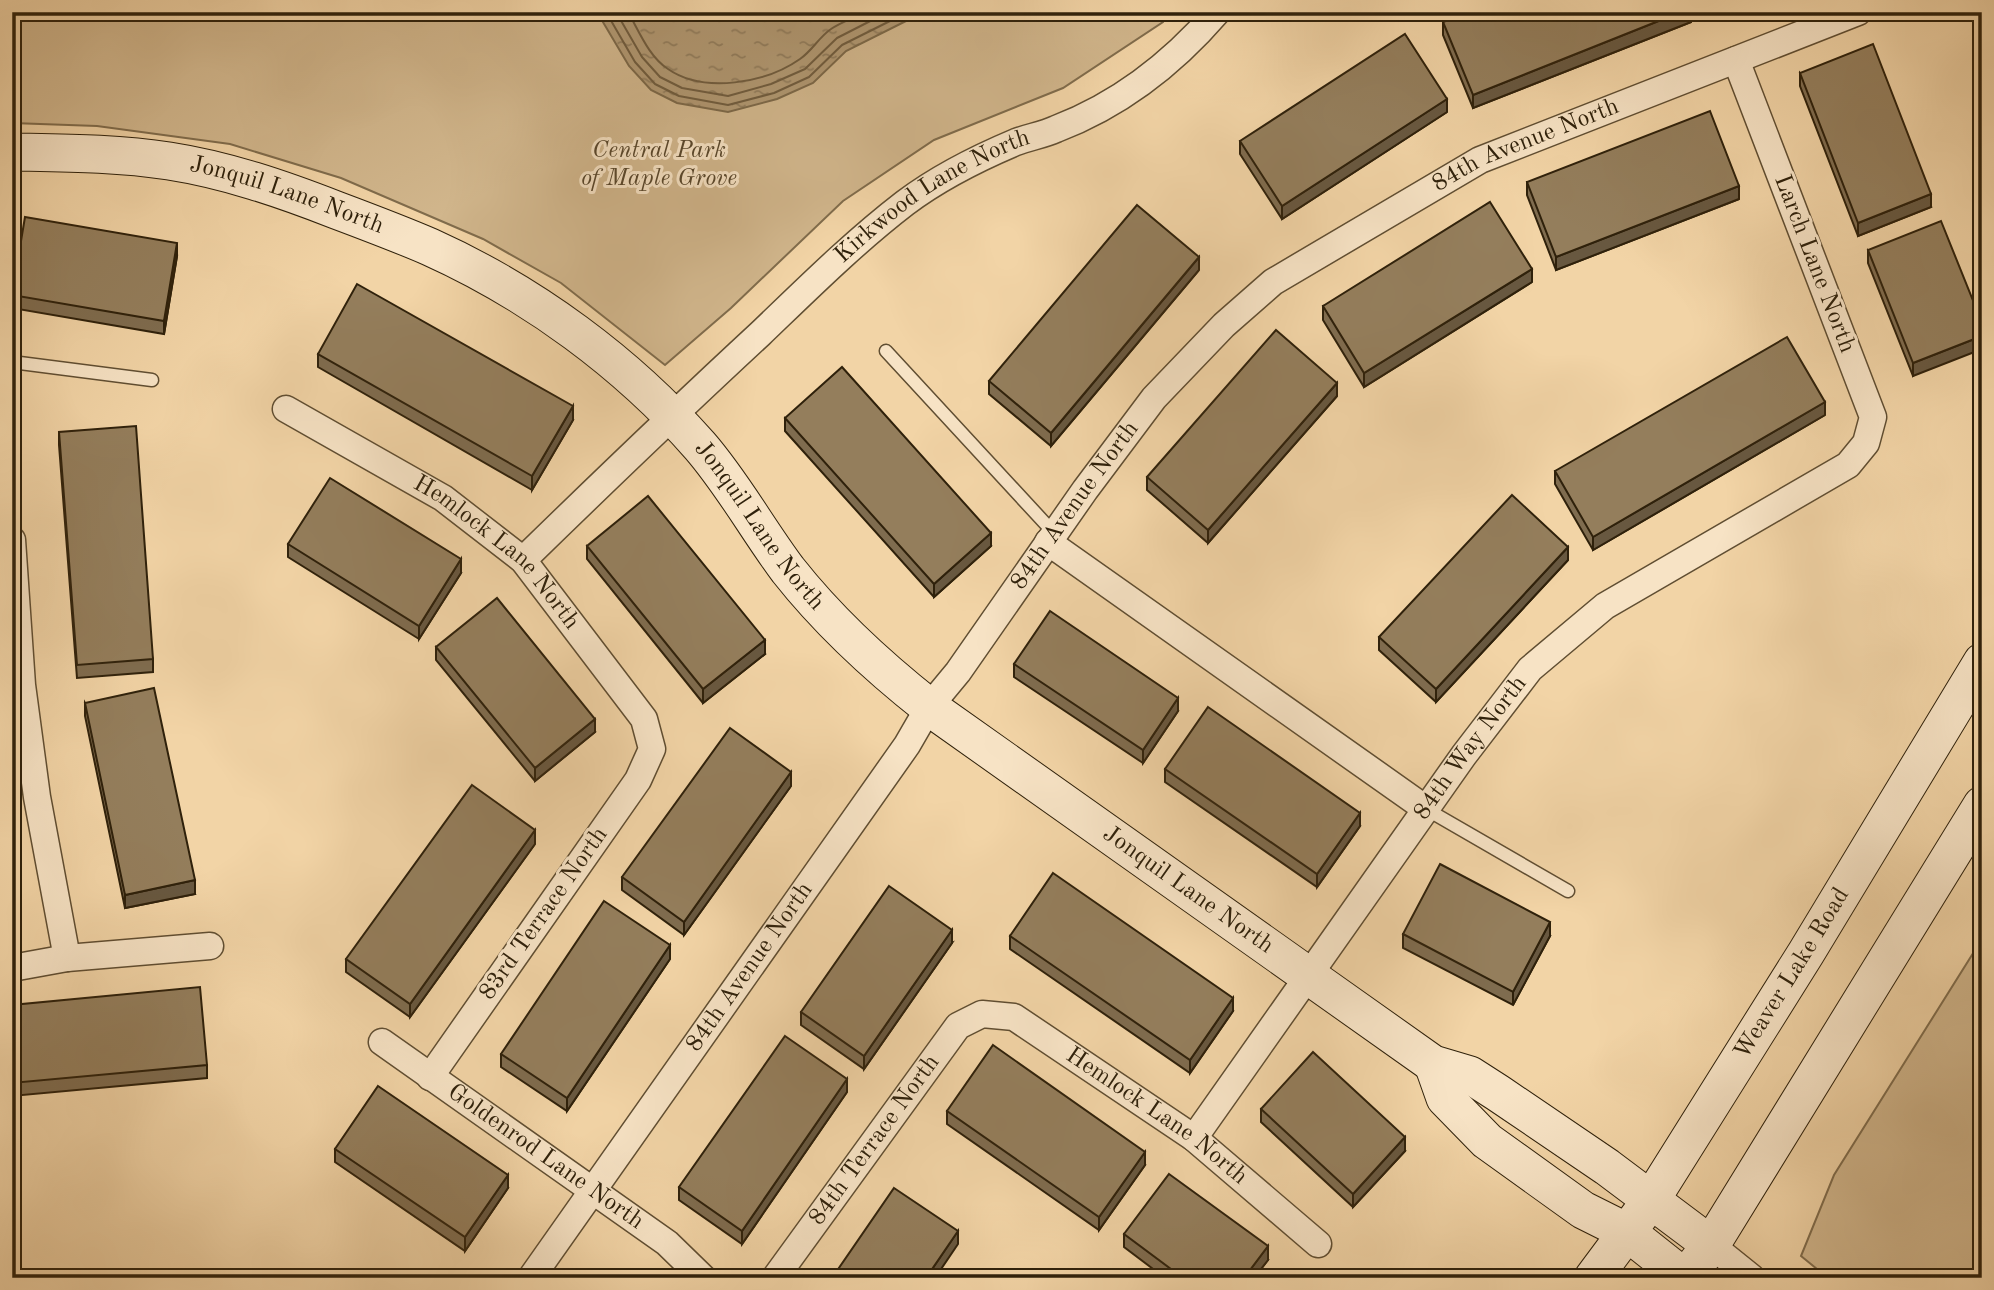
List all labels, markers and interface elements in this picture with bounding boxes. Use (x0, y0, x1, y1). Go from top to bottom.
street label: 84th Avenue North (1429, 95, 1622, 197)
street label: Kirkwood Lane North (831, 126, 1033, 268)
park label: Central Park of Maple Grove (581, 139, 737, 191)
street label: Jonquil Lane North (187, 153, 387, 239)
street label: Larch Lane North (1769, 172, 1859, 356)
street label: 84th Avenue North (1007, 417, 1144, 594)
street label: Jonquil Lane North (690, 437, 828, 615)
street label: Hemlock Lane North (409, 472, 583, 634)
street label: 84th Way North (1410, 672, 1532, 825)
street label: Jonquil Lane North (1098, 822, 1278, 959)
street label: 83rd Terrace North (475, 823, 613, 1005)
street label: 84th Avenue North (682, 879, 818, 1056)
street label: Weaver Lake Road (1730, 884, 1854, 1064)
street label: Hemlock Lane North (1061, 1043, 1252, 1190)
street label: 84th Terrace North (805, 1051, 945, 1230)
street label: Goldenrod Lane North (443, 1080, 648, 1234)

